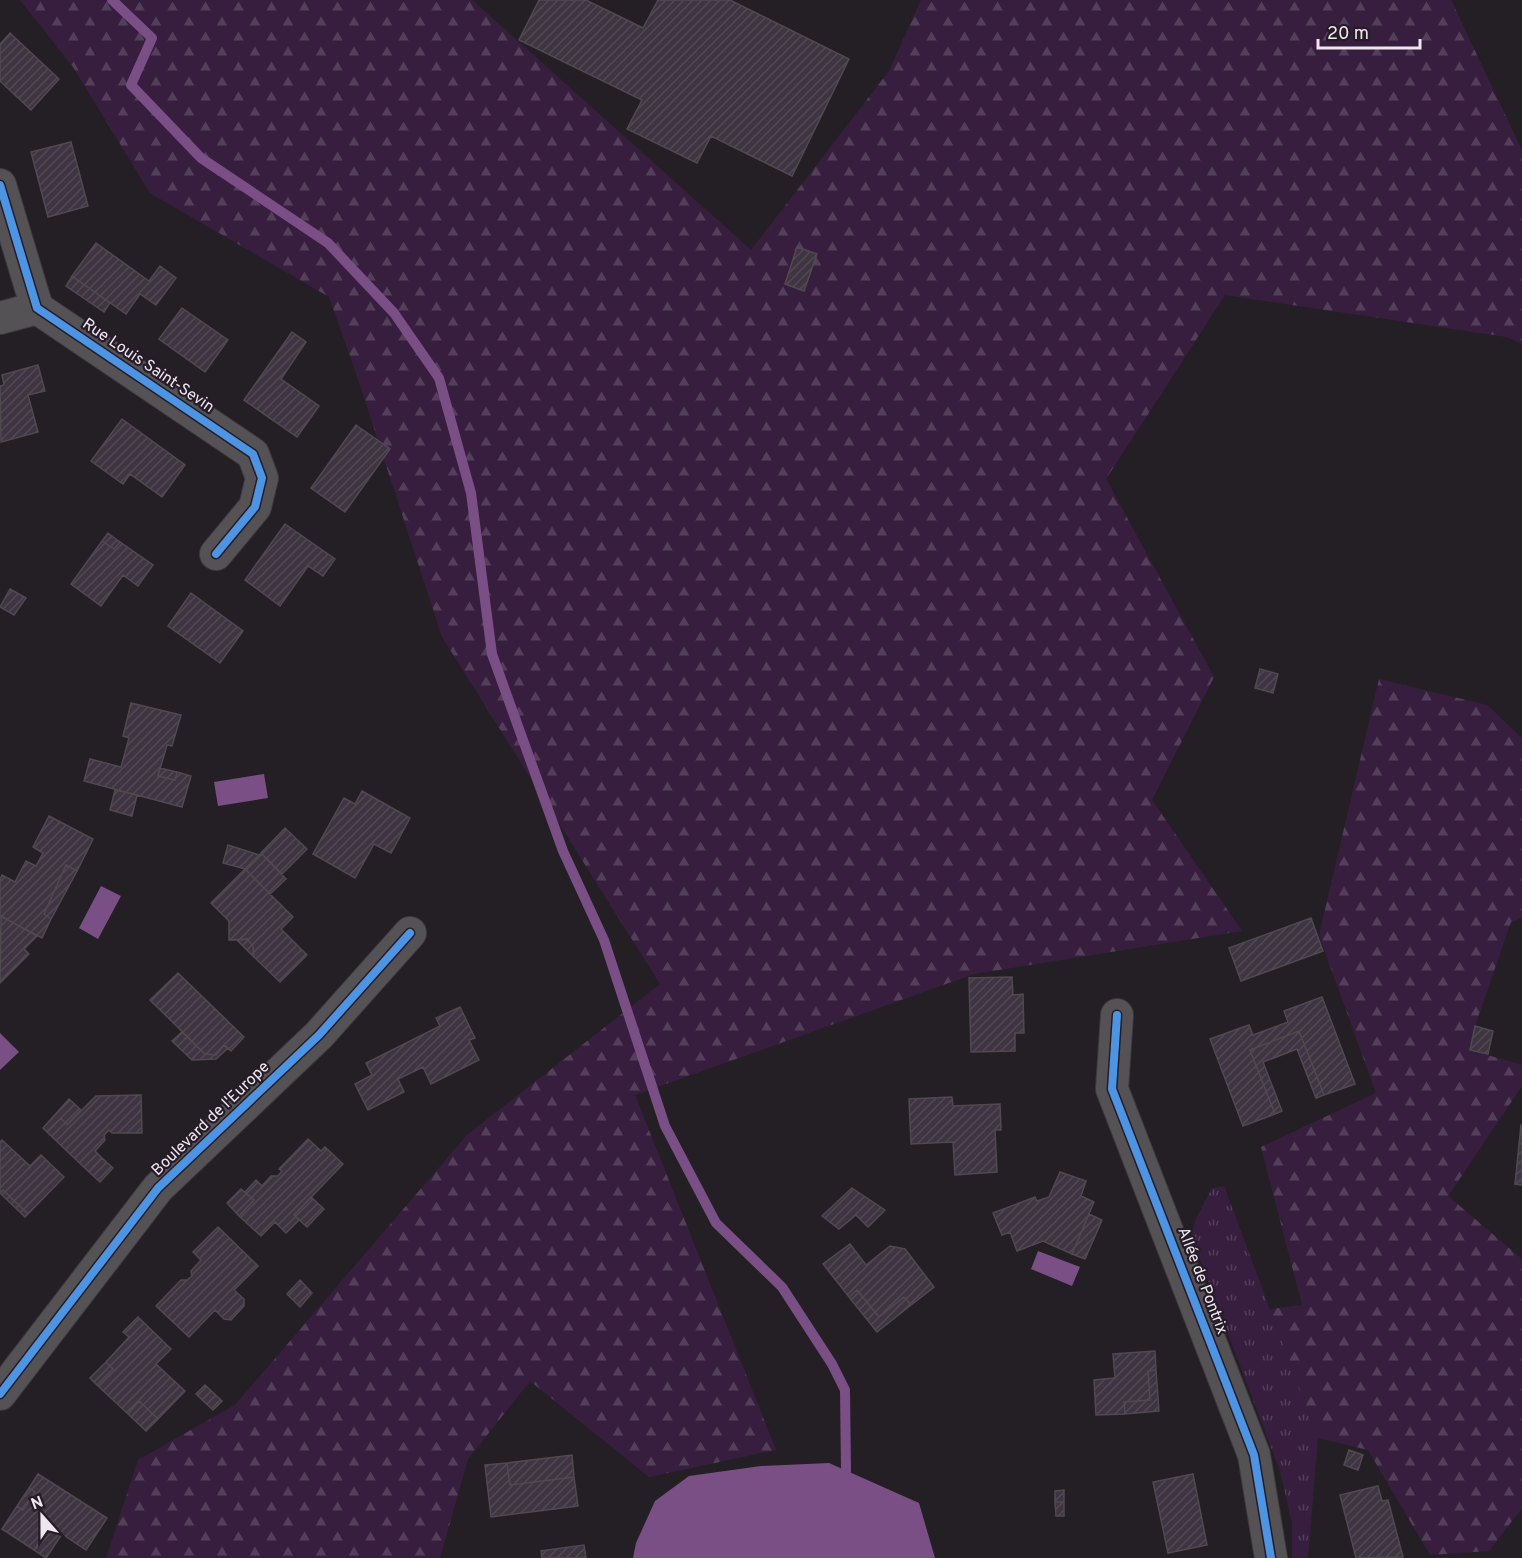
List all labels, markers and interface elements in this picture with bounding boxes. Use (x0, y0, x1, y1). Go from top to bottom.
scale bar (1318, 12, 1420, 50)
text: 20 m (1327, 23, 1369, 46)
street label: Rue Louis Saint-Sevin (78, 314, 218, 418)
street label: Boulevard de l'Europe (148, 1057, 274, 1181)
street label: Allée de Pontrix (1172, 1225, 1232, 1337)
north arrow (12, 1486, 72, 1546)
text: N (28, 1492, 46, 1515)

